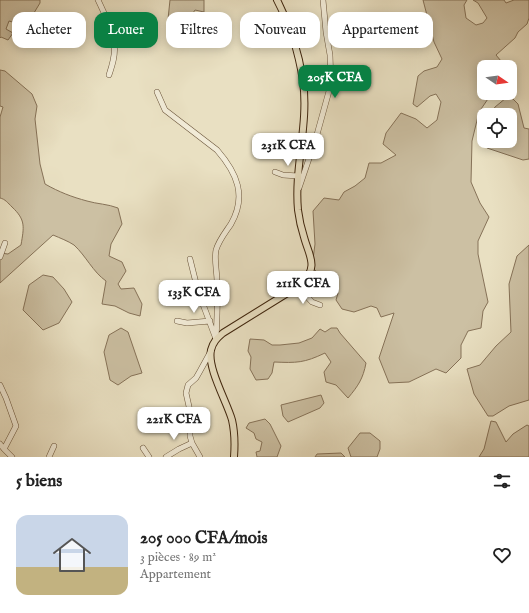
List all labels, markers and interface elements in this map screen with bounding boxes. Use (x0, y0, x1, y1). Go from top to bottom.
chip: Acheter (12, 12, 86, 48)
chip: Louer (94, 12, 158, 48)
chip: Filtres (166, 12, 232, 48)
chip: Nouveau (240, 12, 320, 48)
chip: Appartement (328, 12, 433, 48)
north arrow (477, 60, 517, 100)
map controls (477, 60, 517, 148)
pin: 205K CFA (294, 65, 376, 99)
text: 205K CFA (307, 69, 363, 86)
button: locate (477, 108, 517, 148)
pin: 231K CFA (247, 133, 329, 167)
text: 231K CFA (261, 137, 315, 154)
pin: 211K CFA (262, 271, 344, 305)
text: 211K CFA (276, 275, 330, 292)
pin: 133K CFA (153, 280, 235, 314)
text: 133K CFA (168, 284, 220, 301)
pin: 221K CFA (133, 407, 215, 441)
text: 221K CFA (146, 411, 202, 428)
icon: filters (491, 470, 513, 492)
text: 5 biens (16, 471, 62, 492)
text: 205 000 CFA/mois (140, 528, 267, 549)
icon: home (48, 531, 96, 579)
icon: heart (491, 544, 513, 566)
text: 3 pièces · 89 m² (140, 549, 216, 566)
text: Appartement (140, 566, 211, 583)

